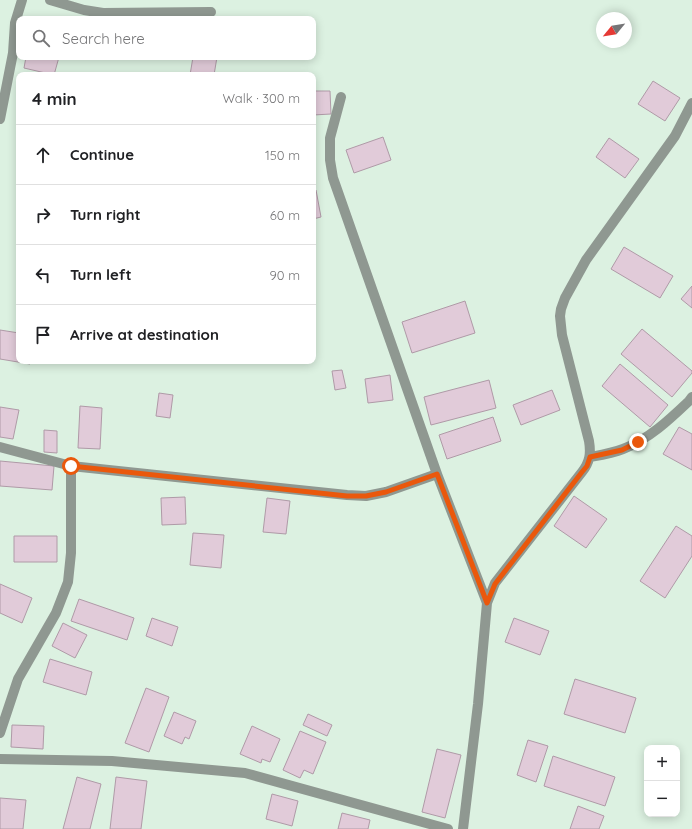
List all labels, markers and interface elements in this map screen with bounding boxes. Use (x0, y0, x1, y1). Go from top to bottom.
north arrow (596, 12, 632, 48)
search box (16, 16, 316, 60)
icon: search (30, 27, 52, 49)
text: Search here (62, 29, 145, 48)
text: 4 min (32, 88, 77, 109)
text: Walk · 300 m (222, 90, 300, 106)
icon: ahead (32, 144, 54, 166)
text: Continue (70, 145, 134, 164)
text: 150 m (265, 147, 300, 163)
icon: right (32, 204, 54, 226)
text: Turn right (70, 205, 141, 224)
text: 60 m (270, 207, 300, 223)
icon: left (32, 264, 54, 286)
text: Turn left (70, 265, 132, 284)
text: 90 m (270, 267, 300, 283)
icon: arrive (32, 324, 54, 346)
text: Arrive at destination (70, 325, 219, 344)
route end (629, 433, 647, 451)
route start (62, 457, 80, 475)
map controls (644, 745, 680, 817)
button: + (644, 745, 680, 781)
button: − (644, 781, 680, 817)

